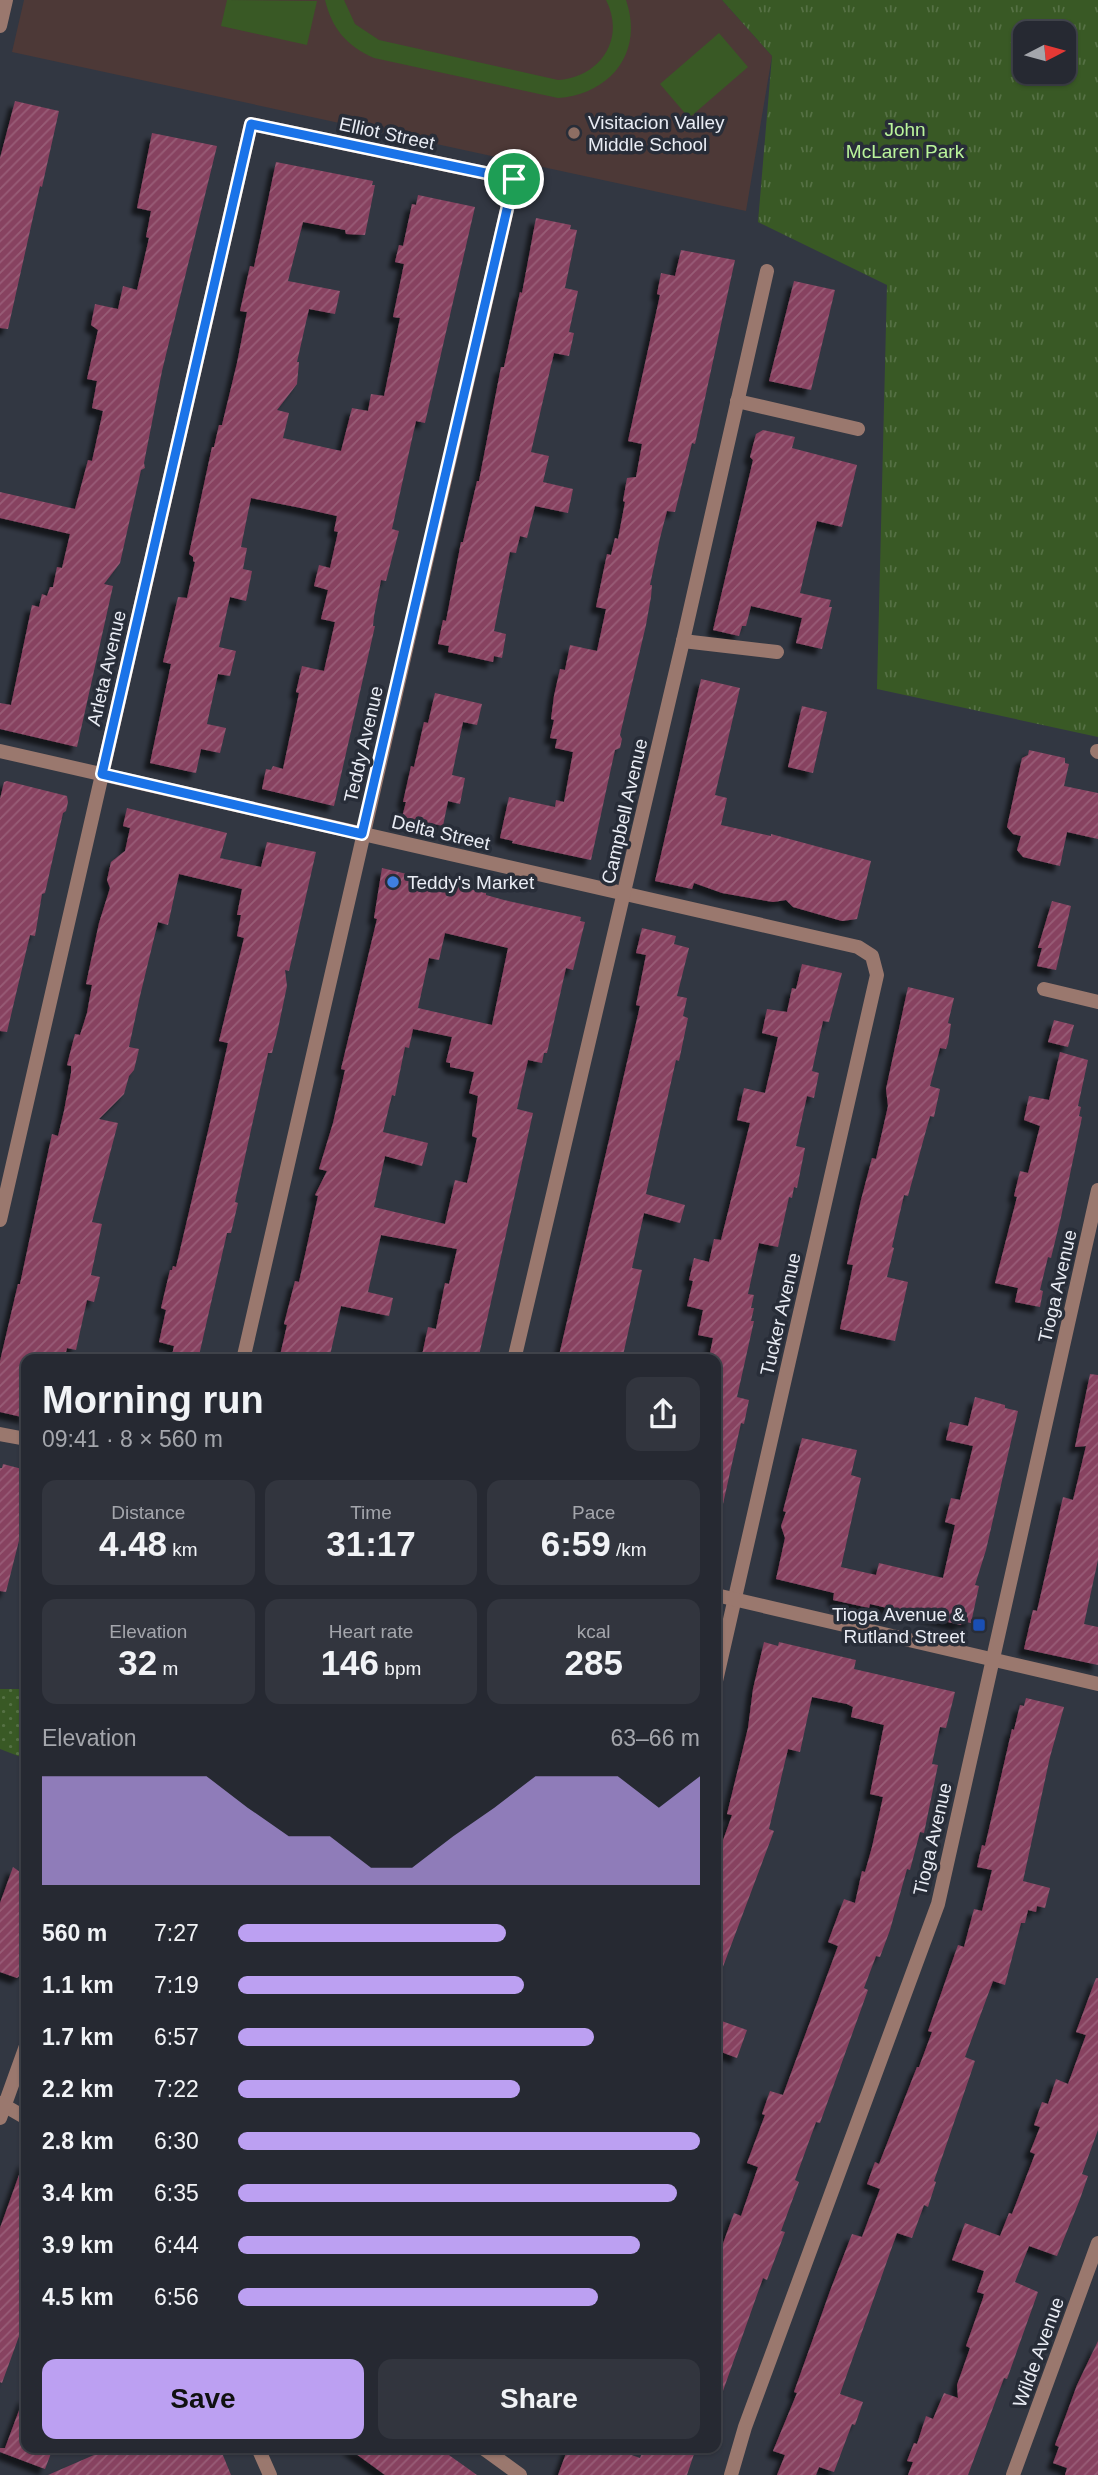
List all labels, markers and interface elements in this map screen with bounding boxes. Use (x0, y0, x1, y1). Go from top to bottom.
north arrow (1013, 21, 1076, 84)
map controls (1013, 21, 1076, 84)
place label: Visitacion Valley Middle School (588, 112, 725, 155)
street label: Elliot Street (337, 113, 437, 154)
park label: John McLaren Park (846, 119, 965, 162)
marker: Visitacion Valley Middle School (566, 125, 582, 141)
pin (484, 149, 544, 209)
icon: arrive (495, 160, 533, 198)
street label: Arleta Avenue (83, 608, 130, 728)
street label: Teddy Avenue (340, 684, 387, 804)
street label: Campbell Avenue (598, 736, 651, 886)
street label: Delta Street (390, 811, 493, 854)
place label: Teddy's Market (407, 872, 535, 893)
marker: Teddy's Market (385, 874, 401, 890)
street label: Tioga Avenue (1034, 1228, 1081, 1345)
street label: Tucker Avenue (756, 1251, 805, 1378)
button: share (626, 1377, 700, 1451)
text: Morning run (42, 1379, 264, 1421)
text: 09:41 · 8 × 560 m (42, 1426, 223, 1452)
text: Distance (111, 1502, 185, 1523)
text: Time (350, 1502, 392, 1523)
text: Pace (572, 1502, 615, 1523)
text: 4.48 (99, 1524, 167, 1563)
text: 31:17 (326, 1524, 416, 1563)
text: 6:59 (541, 1524, 611, 1563)
text: km (167, 1539, 198, 1560)
text: /km (611, 1539, 647, 1560)
place label: Tioga Avenue & Rutland Street (832, 1604, 966, 1647)
marker: Tioga Avenue & Rutland Street (971, 1617, 987, 1633)
text: Elevation (109, 1621, 187, 1642)
text: Heart rate (329, 1621, 413, 1642)
text: kcal (577, 1621, 611, 1642)
text: 32 (118, 1643, 157, 1682)
text: 146 (321, 1643, 379, 1682)
text: 285 (564, 1643, 623, 1682)
text: m (157, 1658, 178, 1679)
text: bpm (379, 1658, 421, 1679)
text: Elevation (42, 1725, 137, 1751)
text: 63–66 m (610, 1725, 700, 1751)
street label: Tioga Avenue (909, 1781, 956, 1898)
text: 560 m (42, 1920, 107, 1946)
text: 7:27 (154, 1920, 199, 1946)
text: 1.1 km (42, 1972, 114, 1998)
text: 7:19 (154, 1972, 199, 1998)
text: 1.7 km (42, 2024, 114, 2050)
text: 6:57 (154, 2024, 199, 2050)
text: 2.2 km (42, 2076, 114, 2102)
text: 7:22 (154, 2076, 199, 2102)
text: 2.8 km (42, 2128, 114, 2154)
text: 6:30 (154, 2128, 199, 2154)
text: 3.4 km (42, 2180, 114, 2206)
text: 6:35 (154, 2180, 199, 2206)
text: 3.9 km (42, 2232, 114, 2258)
text: 6:44 (154, 2232, 199, 2258)
text: 4.5 km (42, 2284, 114, 2310)
text: 6:56 (154, 2284, 199, 2310)
street label: Wilde Avenue (1009, 2294, 1068, 2410)
button: Save (42, 2359, 364, 2439)
button: Share (378, 2359, 700, 2439)

